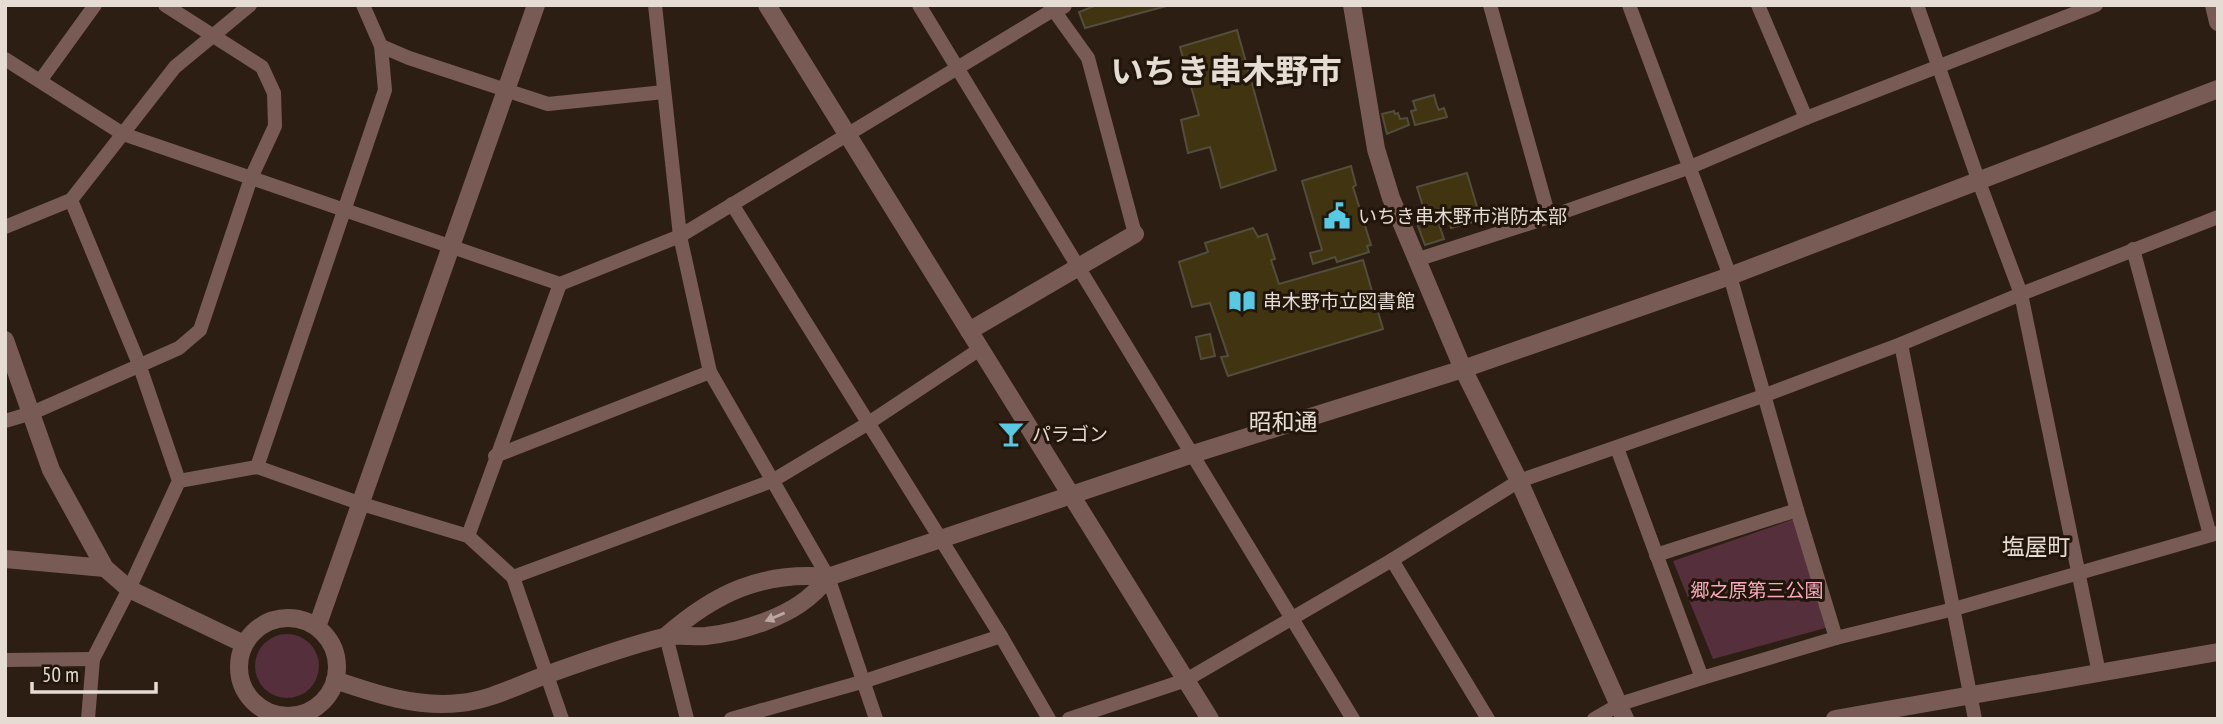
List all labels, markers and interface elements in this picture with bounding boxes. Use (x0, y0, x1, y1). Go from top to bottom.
district label: いちき串木野市 (1111, 49, 1342, 92)
public building icon: いちき串木野市消防本部 (1322, 201, 1352, 231)
place label: いちき串木野市消防本部 (1358, 204, 1567, 228)
library icon: 串木野市立図書館 (1227, 286, 1257, 316)
place label: 串木野市立図書館 (1263, 289, 1415, 313)
district label: 昭和通 (1249, 407, 1318, 436)
bar icon: パラゴン (996, 419, 1026, 449)
place label: パラゴン (1032, 422, 1108, 446)
district label: 塩屋町 (2002, 532, 2071, 561)
park label: 郷之原第三公園 (1690, 578, 1824, 602)
one-way arrow (764, 612, 785, 623)
scale bar (32, 650, 156, 694)
text: 50 m (42, 661, 79, 688)

